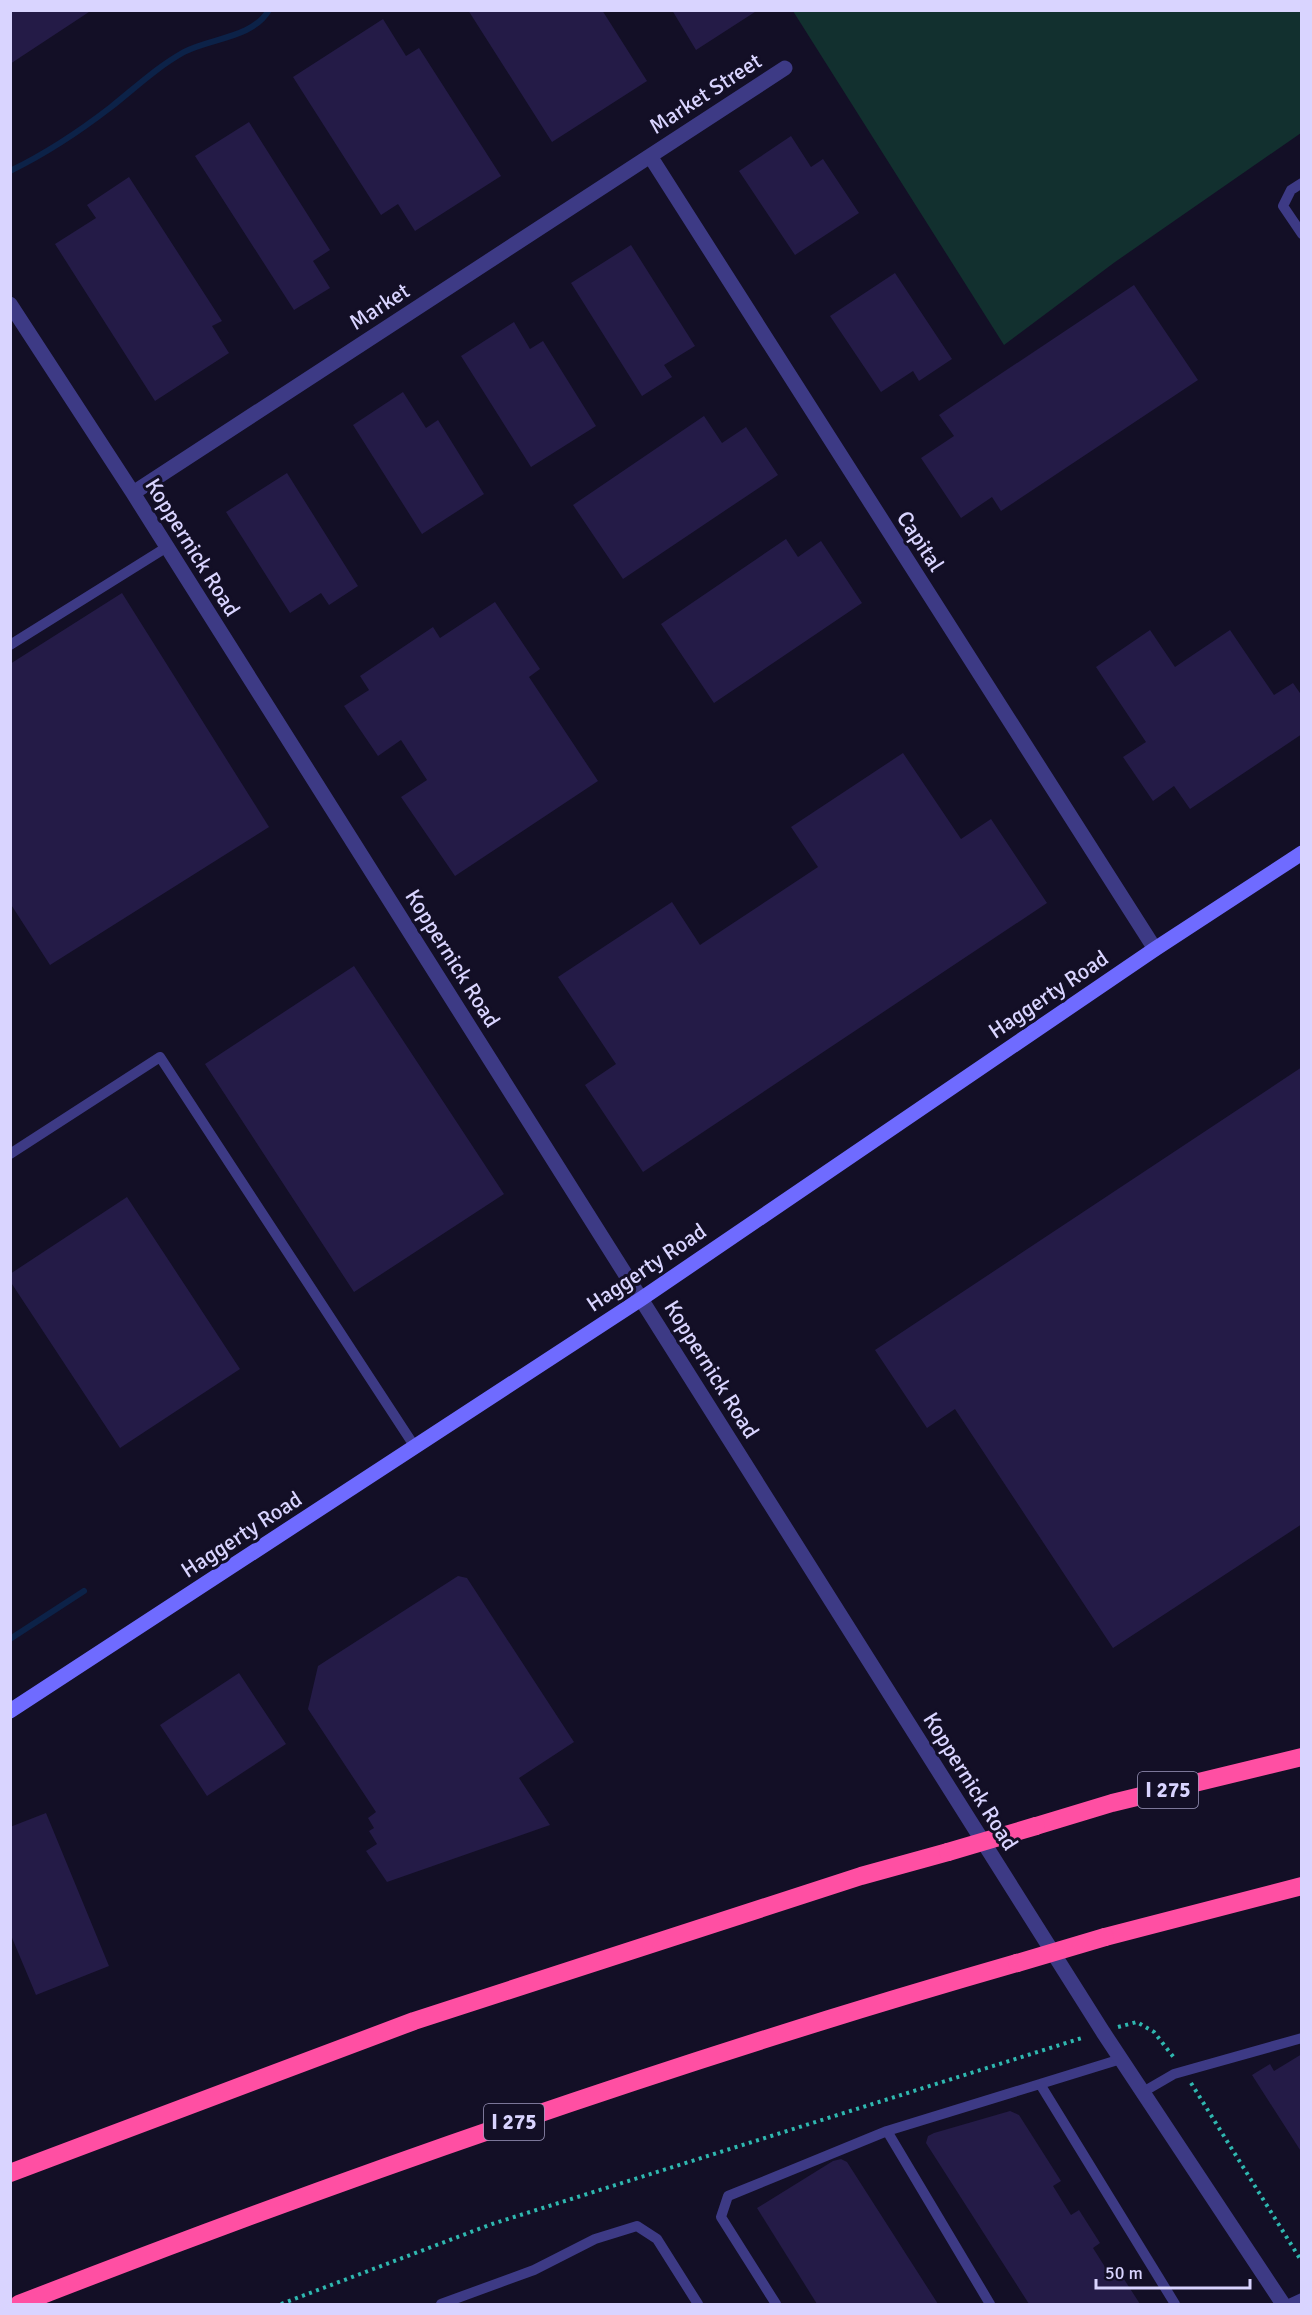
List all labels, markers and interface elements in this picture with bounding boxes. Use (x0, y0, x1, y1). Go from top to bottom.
street label: Market Street (644, 47, 767, 140)
street label: Market (344, 277, 415, 336)
street label: Koppernick Road (139, 473, 246, 621)
street label: Capital (891, 506, 950, 577)
street label: Koppernick Road (399, 884, 506, 1032)
street label: Haggerty Road (983, 944, 1113, 1044)
street label: Haggerty Road (581, 1217, 711, 1317)
street label: Koppernick Road (658, 1295, 765, 1443)
street label: Haggerty Road (176, 1485, 307, 1584)
street label: Koppernick Road (917, 1707, 1024, 1855)
road number: I 275 (1138, 1772, 1198, 1808)
road number: I 275 (484, 2104, 544, 2140)
scale bar (1096, 2252, 1250, 2290)
text: 50 m (1105, 2262, 1143, 2284)

